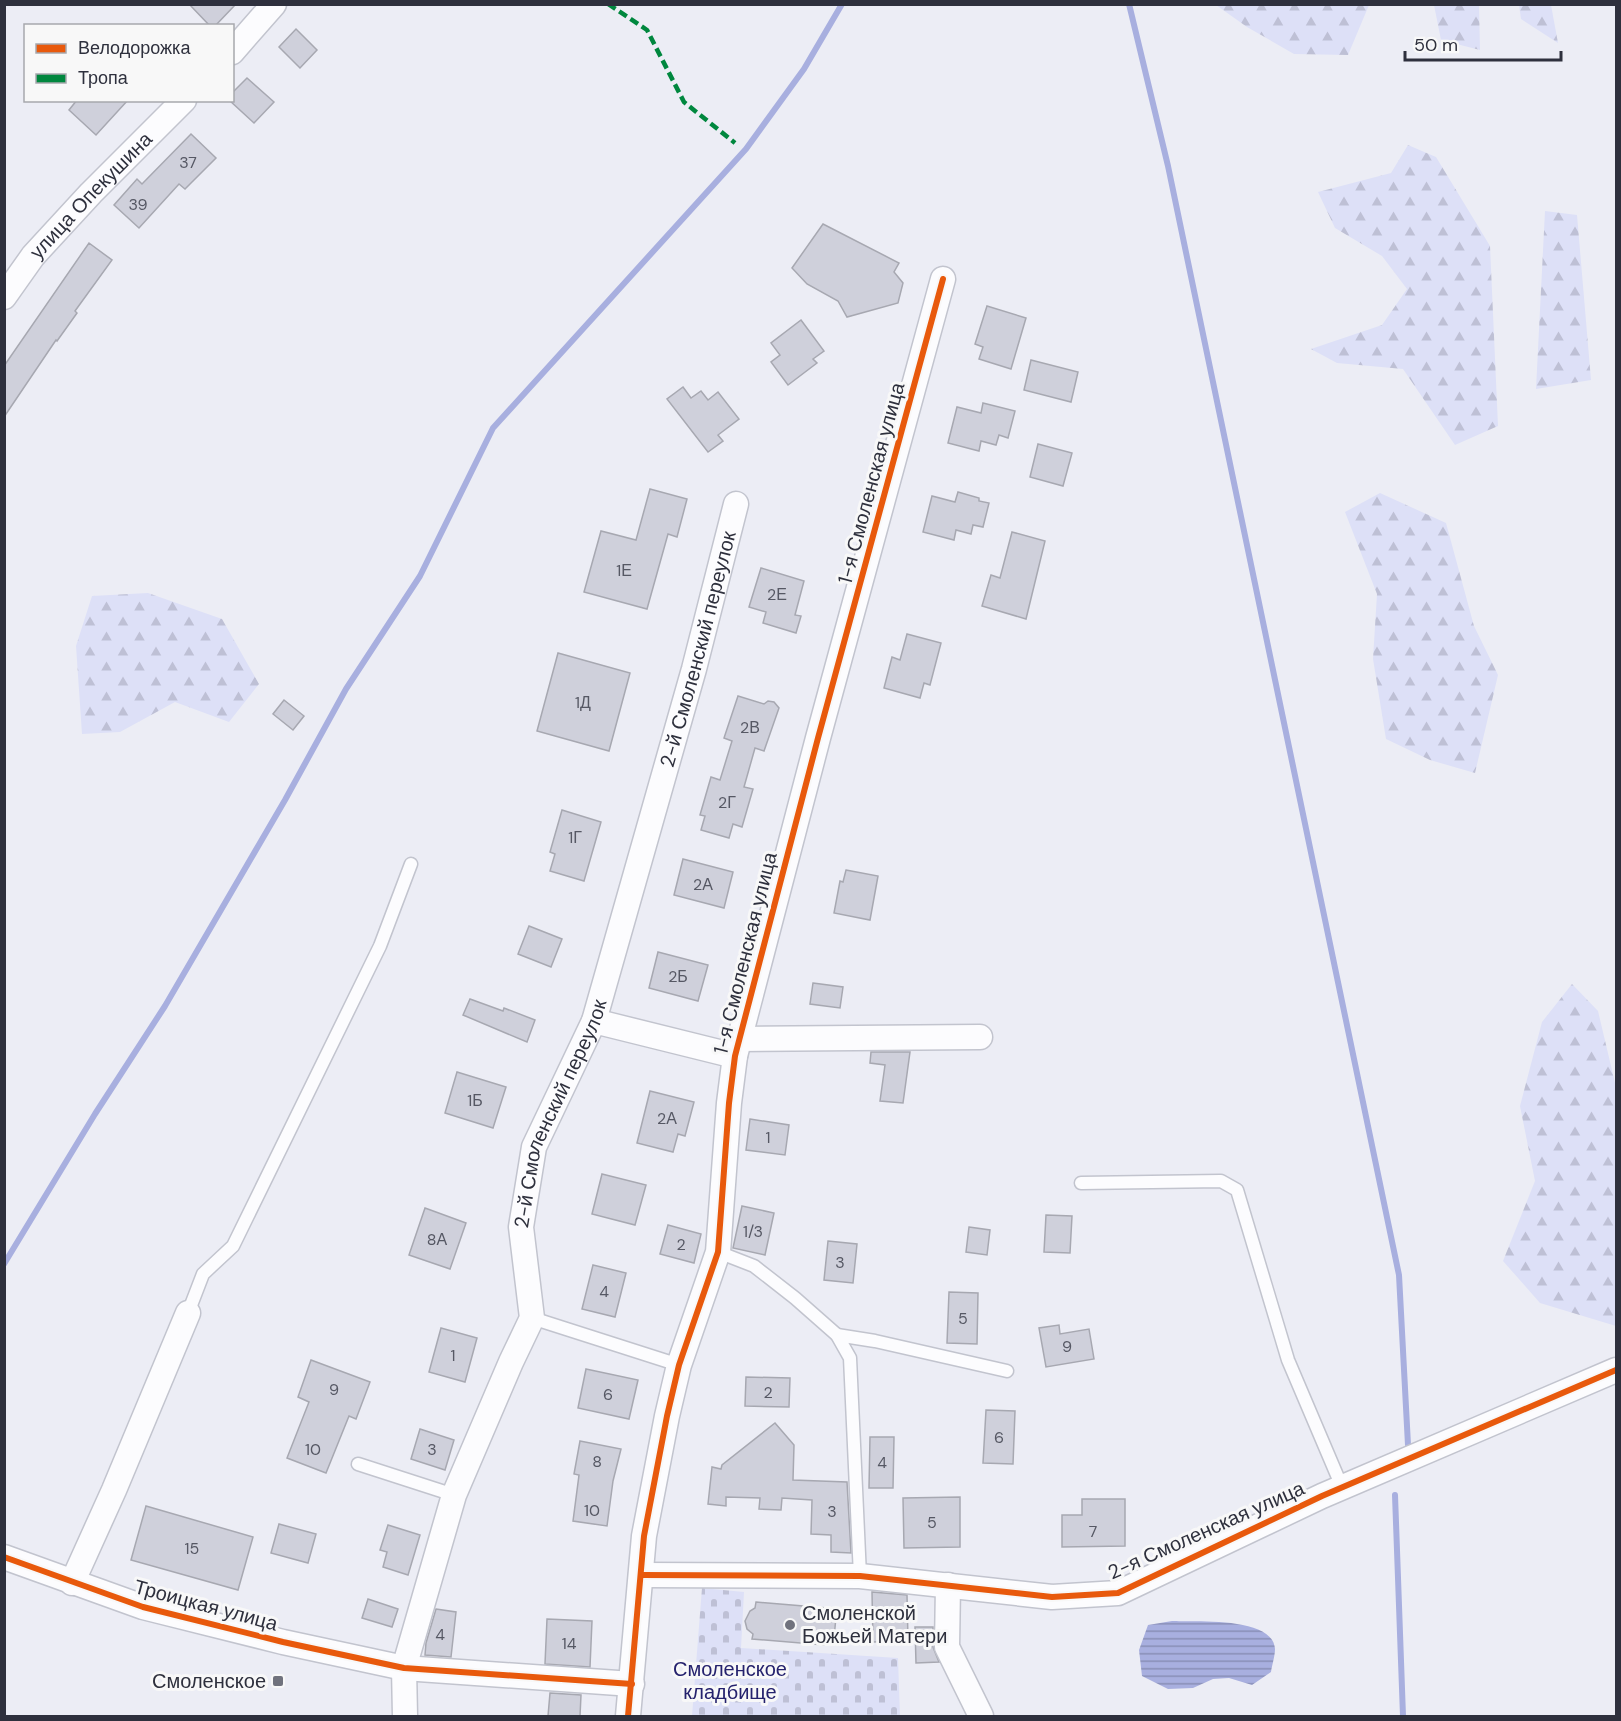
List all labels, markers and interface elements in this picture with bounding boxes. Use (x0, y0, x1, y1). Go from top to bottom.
legend (24, 24, 234, 102)
scale bar (1405, 24, 1561, 62)
text: 50 m (1414, 33, 1458, 57)
text: Велодорожка (78, 36, 191, 60)
text: Тропа (78, 66, 129, 90)
street label: улица Опекушина (24, 126, 158, 264)
house number: 37 (179, 152, 197, 173)
house number: 39 (128, 194, 148, 215)
street label: 1-я Смоленская улица (832, 379, 911, 587)
street label: 2-й Смоленский переулок (654, 528, 742, 770)
house number: 1Е (616, 560, 632, 581)
house number: 2Е (767, 584, 787, 605)
house number: 1Д (575, 692, 591, 713)
house number: 2В (740, 717, 760, 738)
house number: 2Г (718, 792, 736, 813)
house number: 1Г (568, 827, 582, 848)
street label: 1-я Смоленская улица (707, 848, 783, 1057)
house number: 2А (693, 874, 713, 895)
house number: 2Б (668, 966, 688, 987)
street label: 2-й Смоленский переулок (508, 996, 613, 1230)
house number: 1Б (467, 1090, 483, 1111)
house number: 2А (657, 1108, 677, 1129)
house number: 1 (766, 1127, 771, 1148)
house number: 1/3 (743, 1221, 763, 1242)
house number: 8А (427, 1229, 448, 1250)
house number: 2 (676, 1234, 686, 1255)
house number: 3 (835, 1252, 845, 1273)
house number: 4 (599, 1281, 609, 1302)
house number: 5 (958, 1308, 968, 1329)
house number: 9 (1062, 1336, 1072, 1357)
house number: 1 (451, 1345, 456, 1366)
house number: 9 (329, 1379, 339, 1400)
house number: 2 (763, 1382, 773, 1403)
house number: 6 (603, 1384, 613, 1405)
house number: 6 (994, 1427, 1004, 1448)
house number: 10 (305, 1439, 321, 1460)
house number: 3 (427, 1439, 437, 1460)
house number: 8 (592, 1451, 602, 1472)
house number: 4 (877, 1452, 887, 1473)
street label: 2-я Смоленская улица (1104, 1475, 1309, 1585)
house number: 10 (584, 1500, 600, 1521)
house number: 3 (827, 1501, 837, 1522)
house number: 5 (927, 1512, 937, 1533)
house number: 7 (1089, 1521, 1097, 1542)
house number: 15 (185, 1538, 199, 1559)
street label: Троицкая улица (131, 1573, 281, 1637)
place label: Смоленской Божьей Матери (802, 1600, 947, 1649)
marker: Смоленской Божьей Матери (783, 1618, 797, 1632)
house number: 4 (435, 1624, 445, 1645)
house number: 14 (562, 1633, 577, 1654)
park label: Смоленское кладбище (673, 1656, 787, 1705)
place label: Смоленское (152, 1668, 266, 1694)
marker: Смоленское (271, 1674, 285, 1688)

